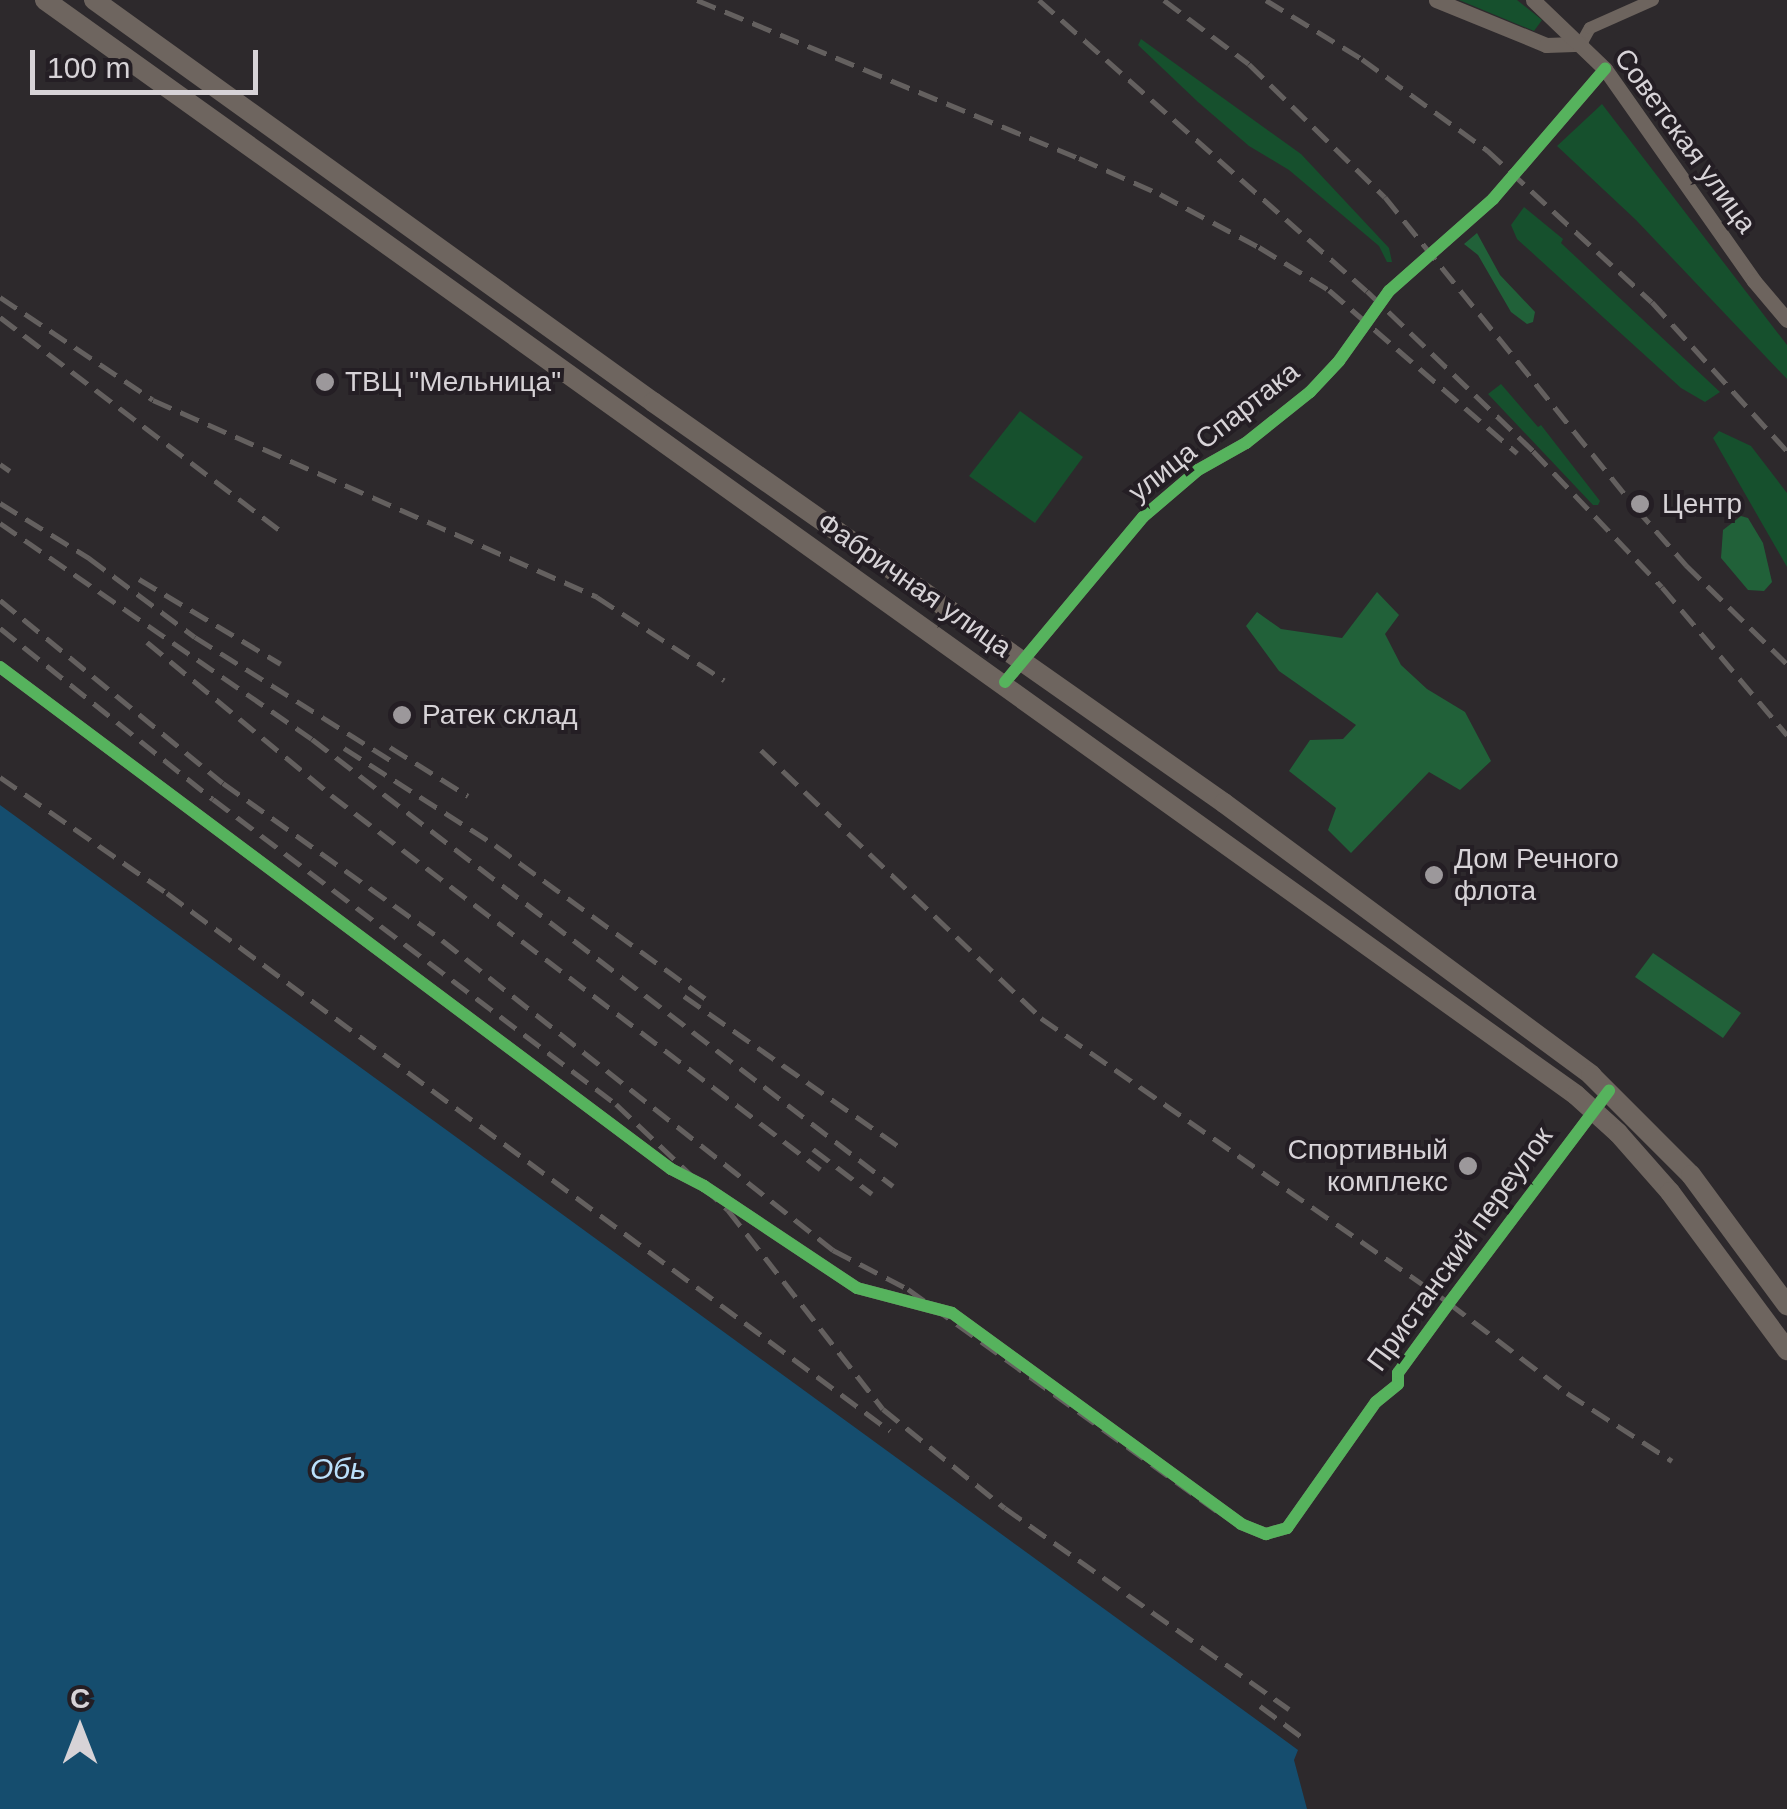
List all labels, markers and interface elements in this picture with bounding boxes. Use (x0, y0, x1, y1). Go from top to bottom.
scale bar (35, 30, 262, 92)
street label: Советская улица (1607, 42, 1763, 240)
text: 100 m (47, 51, 130, 84)
street label: улица Спартака (1122, 355, 1306, 509)
place label: ТВЦ "Мельница" (345, 365, 561, 399)
marker: ТВЦ "Мельница" (314, 371, 336, 393)
place label: Центр (1662, 487, 1742, 521)
marker: Центр (1627, 491, 1653, 517)
street label: Фабричная улица (810, 505, 1018, 665)
place label: Ратек склад (422, 698, 578, 732)
marker: Ратек склад (391, 704, 413, 726)
place label: Дом Речного флота (1454, 842, 1619, 908)
marker: Дом Речного флота (1423, 864, 1445, 886)
street label: Пристанский переулок (1360, 1120, 1560, 1378)
place label: Спортивный комплекс (1288, 1133, 1448, 1199)
marker: Спортивный комплекс (1457, 1155, 1479, 1177)
water label: Обь (310, 1451, 366, 1487)
north arrow (30, 1679, 130, 1779)
text: С (70, 1683, 90, 1714)

